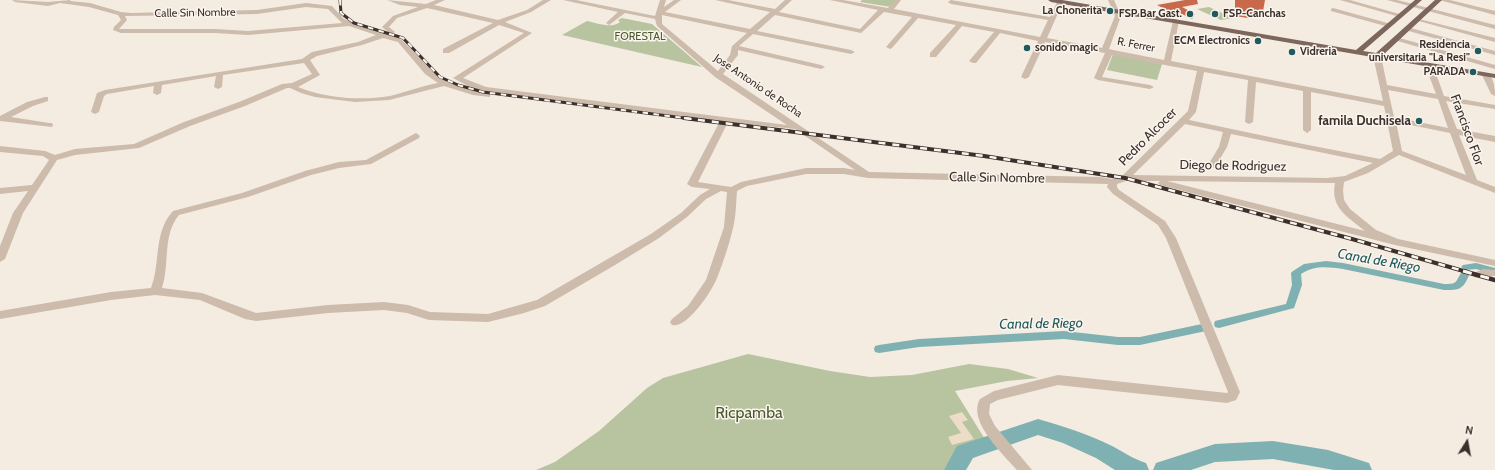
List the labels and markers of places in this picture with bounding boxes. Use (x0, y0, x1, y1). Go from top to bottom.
place label: La Chonerita (1042, 4, 1102, 18)
marker: La Chonerita (1105, 6, 1115, 16)
place label: FSP Bar Gast. (1119, 7, 1182, 21)
place label: FSP-Canchas (1223, 7, 1286, 21)
marker: FSP Bar Gast. (1185, 9, 1195, 19)
marker: FSP-Canchas (1210, 9, 1220, 19)
place label: ECM Electronics (1174, 34, 1250, 48)
marker: ECM Electronics (1253, 36, 1263, 46)
place label: Residencia universitaria "La Resi" (1369, 38, 1470, 64)
place label: sonido magic (1035, 41, 1098, 55)
marker: sonido magic (1022, 43, 1032, 53)
place label: Vidreria (1300, 45, 1337, 59)
marker: Residencia universitaria "La Resi" (1473, 46, 1483, 56)
marker: Vidreria (1287, 47, 1297, 57)
place label: PARADA (1424, 65, 1465, 79)
marker: PARADA (1468, 67, 1478, 77)
place label: famila Duchisela (1318, 113, 1411, 129)
marker: famila Duchisela (1414, 116, 1424, 126)

